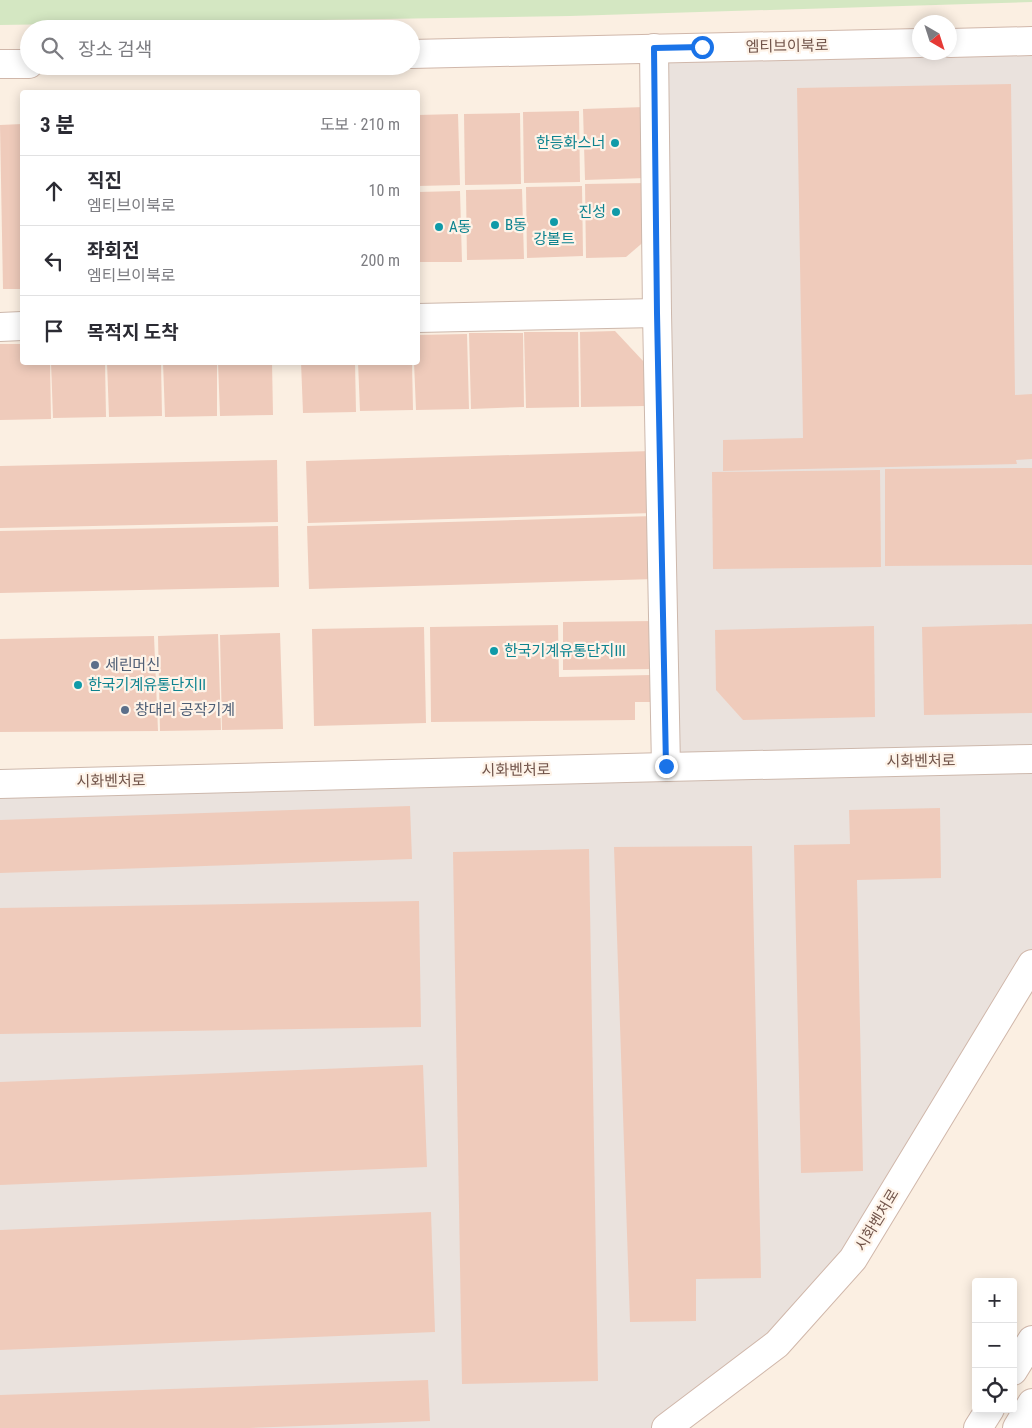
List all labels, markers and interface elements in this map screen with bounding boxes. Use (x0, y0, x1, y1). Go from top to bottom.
north arrow (912, 15, 957, 60)
search box (20, 20, 420, 75)
icon: search (38, 34, 66, 62)
route start (691, 36, 714, 59)
street label: 엠티브이북로 (745, 36, 829, 56)
text: 장소 검색 (78, 38, 152, 61)
text: 3 분 (40, 113, 75, 137)
text: 도보 · 210 m (320, 115, 400, 134)
place label: 한등화스너 (536, 134, 605, 152)
marker: 한등화스너 (609, 137, 621, 149)
text: 직진 (87, 169, 122, 192)
icon: ahead (40, 177, 68, 205)
text: 10 m (368, 181, 400, 200)
text: 엠티브이북로 (87, 196, 175, 215)
place label: 진성 (578, 203, 606, 221)
marker: 진성 (610, 206, 622, 218)
place label: B동 (505, 216, 527, 234)
marker: 강볼트 (548, 216, 560, 228)
place label: A동 (449, 218, 471, 236)
marker: B동 (489, 219, 501, 231)
marker: A동 (433, 221, 445, 233)
place label: 강볼트 (533, 230, 575, 248)
text: 좌회전 (87, 239, 139, 262)
icon: left (40, 247, 68, 275)
text: 200 m (361, 251, 400, 270)
text: 엠티브이북로 (87, 266, 175, 285)
icon: arrive (40, 317, 68, 345)
text: 목적지 도착 (87, 321, 179, 344)
place label: 한국기계유통단지III (504, 642, 626, 660)
marker: 한국기계유통단지III (488, 645, 500, 657)
place label: 세린머신 (105, 656, 160, 674)
marker: 세린머신 (89, 659, 101, 671)
place label: 한국기계유통단지II (88, 676, 206, 694)
marker: 한국기계유통단지II (72, 679, 84, 691)
place label: 창대리 공작기계 (135, 701, 235, 719)
marker: 창대리 공작기계 (119, 704, 131, 716)
street label: 시화벤처로 (886, 751, 956, 771)
route end (655, 755, 678, 778)
street label: 시화벤처로 (481, 760, 551, 780)
street label: 시화벤처로 (76, 771, 146, 791)
street label: 시화벤처로 (852, 1186, 902, 1254)
map controls (972, 1278, 1017, 1413)
button: + (972, 1278, 1017, 1323)
button: − (972, 1323, 1017, 1368)
button: locate (972, 1368, 1017, 1413)

